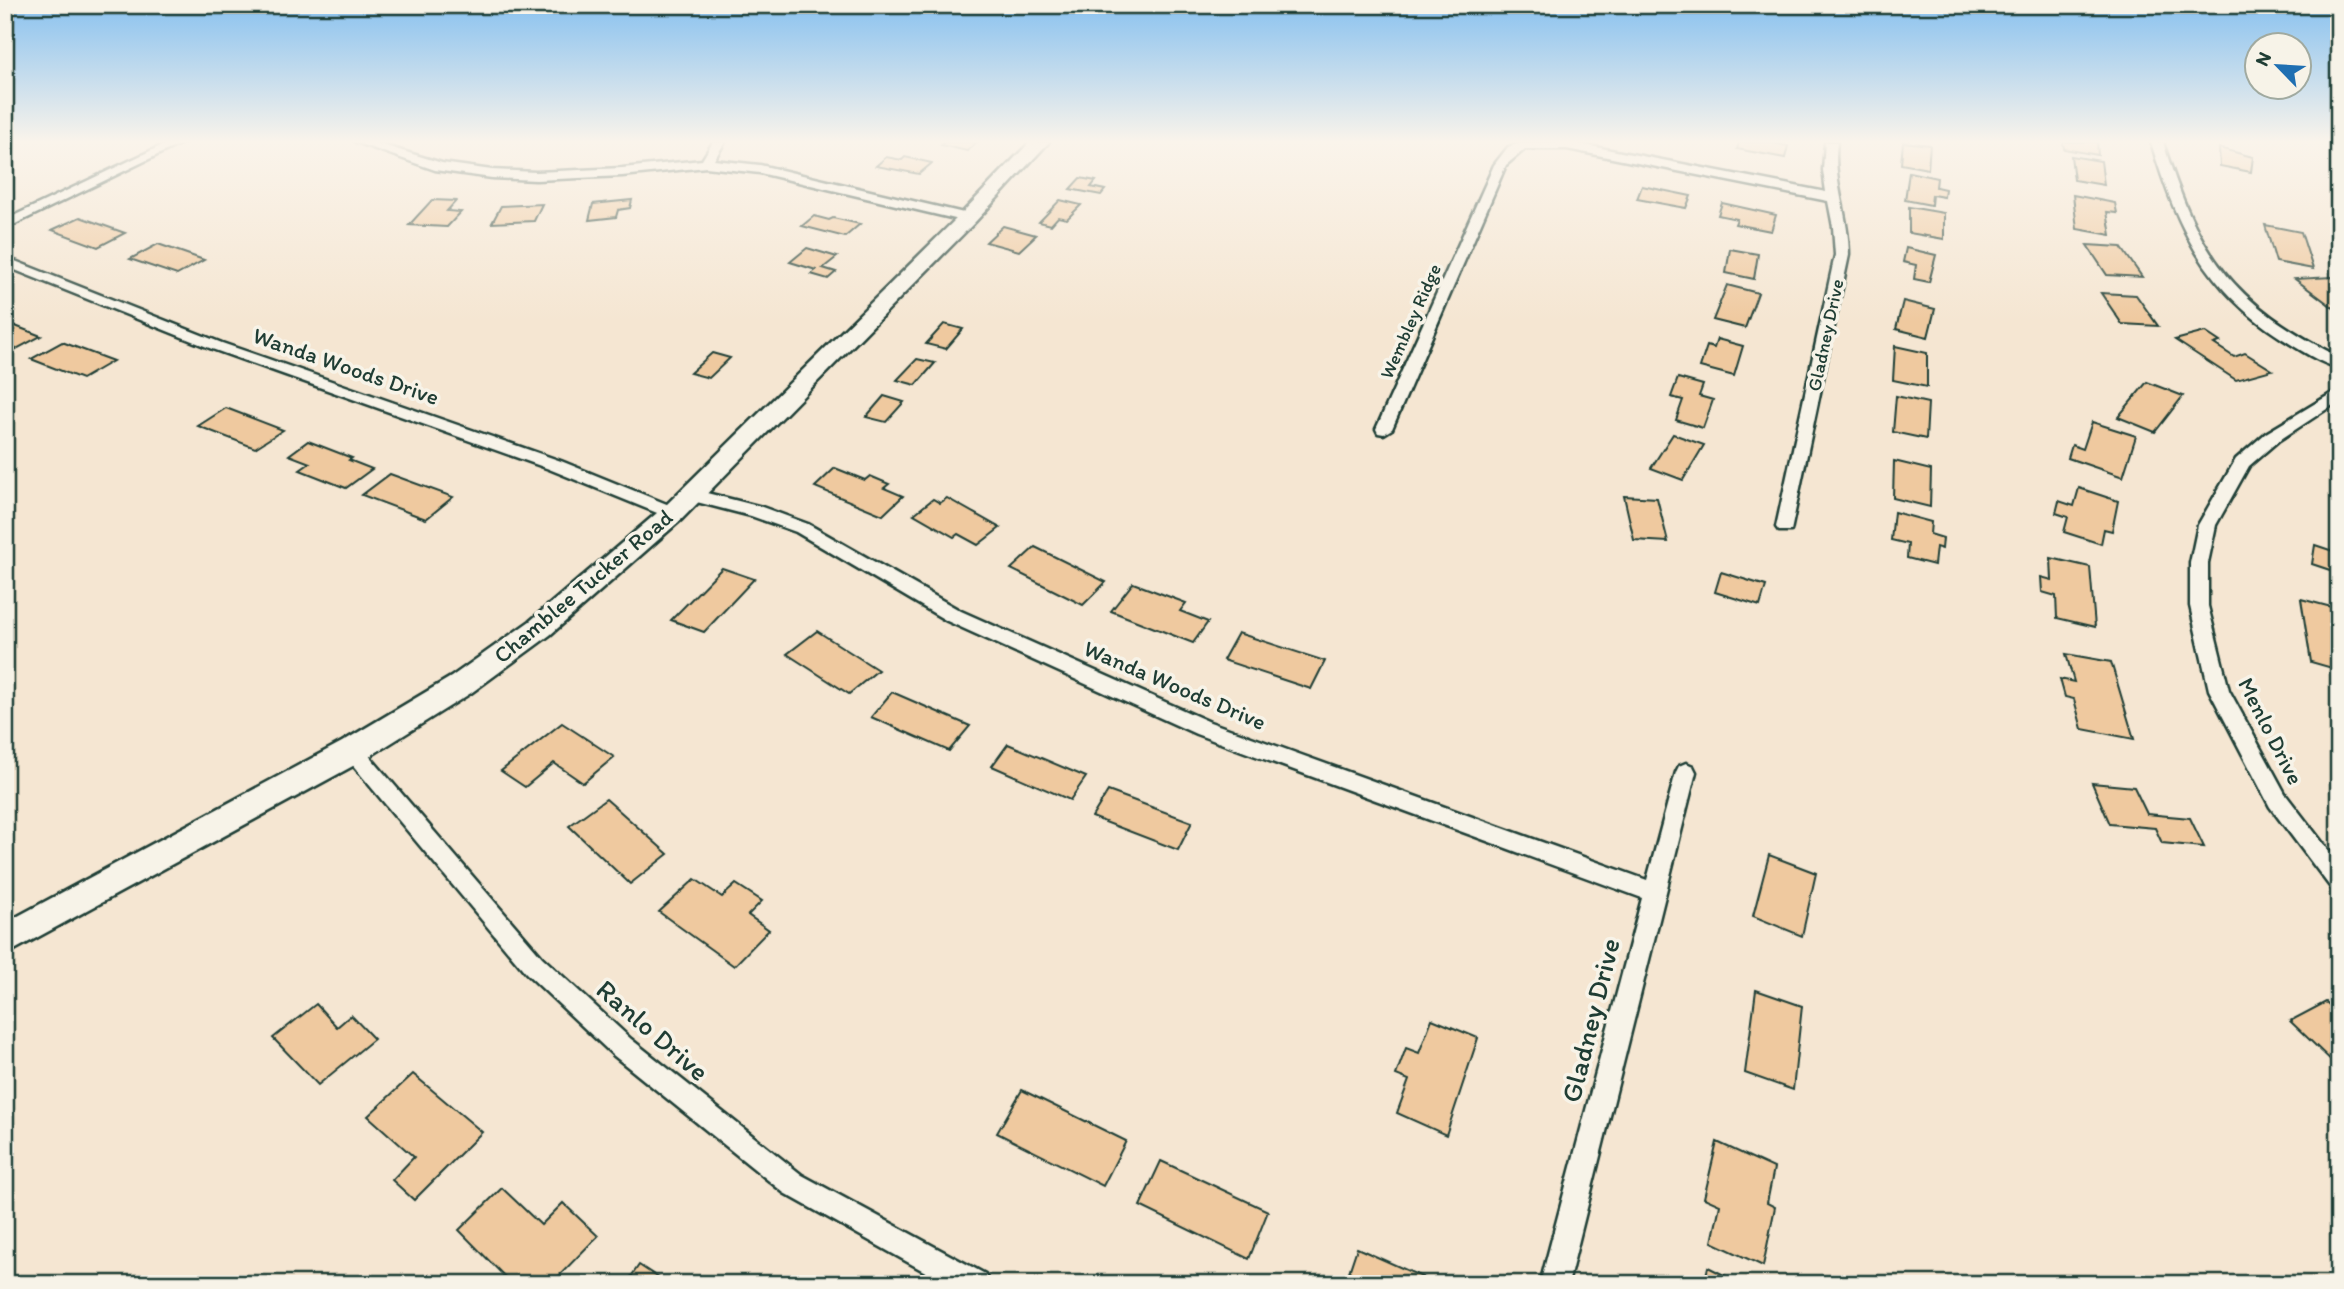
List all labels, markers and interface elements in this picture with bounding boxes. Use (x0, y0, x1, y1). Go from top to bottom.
north arrow (2242, 32, 2312, 102)
text: N (2250, 48, 2276, 70)
street label: Wembley Ridge (1375, 260, 1446, 382)
street label: Gladney Drive (1802, 277, 1849, 393)
street label: Wanda Woods Drive (249, 321, 443, 411)
street label: Chamblee Tucker Road (488, 503, 678, 669)
street label: Wanda Woods Drive (1080, 634, 1270, 736)
street label: Menlo Drive (2232, 673, 2310, 789)
street label: Gladney Drive (1553, 934, 1627, 1106)
street label: Ranlo Drive (590, 972, 716, 1088)

